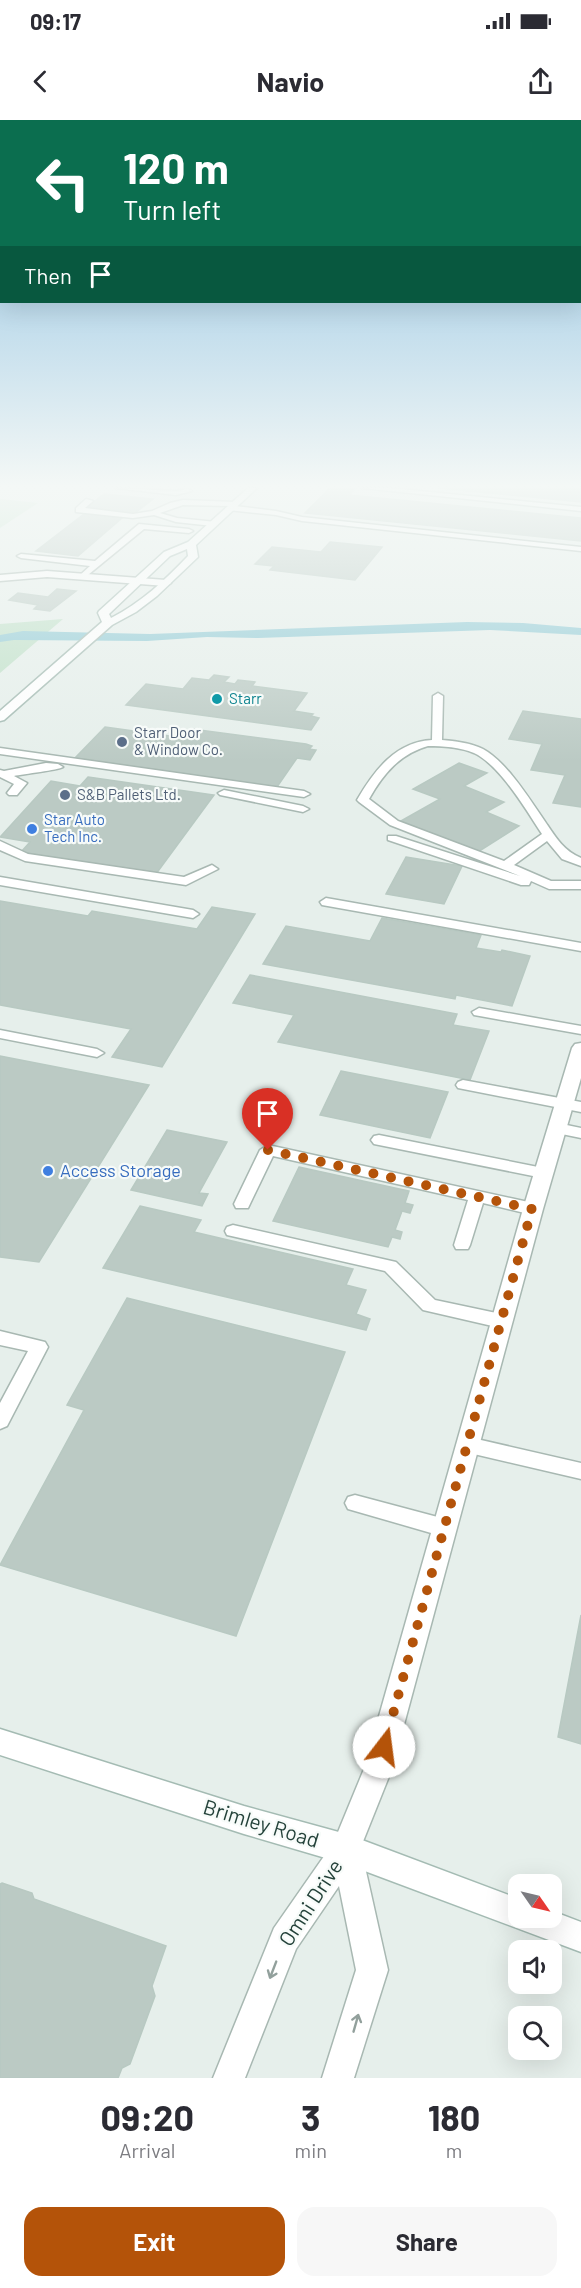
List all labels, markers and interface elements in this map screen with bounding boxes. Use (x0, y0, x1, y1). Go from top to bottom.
text: 09:17 (30, 8, 81, 34)
icon: back (24, 65, 57, 98)
text: Navio (257, 65, 324, 97)
icon: share (524, 65, 557, 98)
text: 120 m (123, 142, 229, 192)
icon: left (24, 144, 102, 222)
text: Turn left (123, 193, 221, 225)
icon: arrive (84, 258, 117, 291)
text: Then (24, 262, 72, 288)
place label: Starr (229, 689, 262, 707)
marker: Starr (210, 692, 224, 706)
place label: Starr Door & Window Co. (134, 723, 223, 758)
marker: Starr Door & Window Co. (115, 735, 129, 749)
place label: S&B Pallets Ltd. (77, 785, 181, 803)
marker: S&B Pallets Ltd. (58, 788, 72, 802)
place label: Star Auto Tech Inc. (44, 810, 105, 845)
marker: Star Auto Tech Inc. (25, 822, 39, 836)
pin (242, 1088, 293, 1150)
icon: arrive (251, 1097, 284, 1130)
place label: Access Storage (60, 1159, 181, 1181)
marker: Access Storage (41, 1164, 55, 1178)
position arrow (352, 1715, 416, 1779)
street label: Brimley Road (201, 1793, 322, 1852)
street label: Omni Drive (273, 1854, 347, 1950)
north arrow (508, 1874, 562, 1928)
map controls (508, 1874, 562, 2060)
button: sound (508, 1940, 562, 1994)
one-way arrow (267, 1960, 278, 1979)
button: search (508, 2006, 562, 2060)
one-way arrow (351, 2013, 362, 2032)
text: 09:20 (101, 2095, 194, 2138)
text: 3 (301, 2095, 321, 2138)
text: 180 (428, 2095, 480, 2138)
text: Arrival (119, 2138, 175, 2162)
text: min (295, 2138, 327, 2162)
text: m (446, 2138, 462, 2162)
button: Exit (24, 2207, 285, 2276)
button: Share (297, 2207, 557, 2276)

